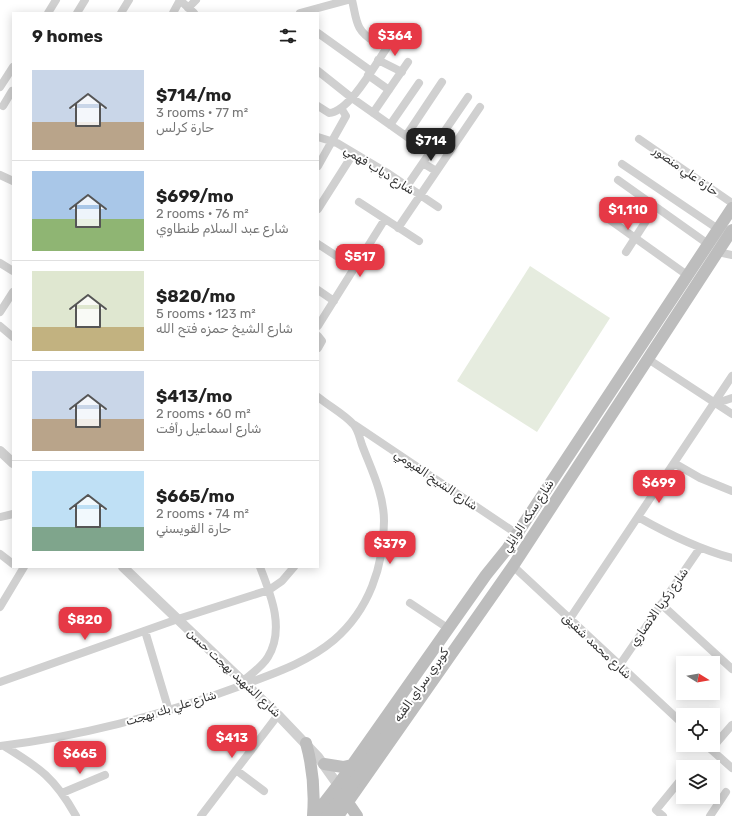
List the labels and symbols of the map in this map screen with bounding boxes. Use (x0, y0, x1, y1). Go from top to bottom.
pin: $364 (371, 23, 419, 57)
pin: $714 (407, 128, 455, 162)
street label: شارع دياب فهمي (340, 143, 417, 199)
street label: حارة علي منصور (649, 143, 721, 200)
pin: $1,110 (595, 197, 661, 231)
pin: $517 (336, 244, 384, 278)
street label: شارع الشيخ الفيومي (391, 447, 480, 515)
pin: $699 (635, 470, 683, 504)
street label: شارع سكه الوايلي (499, 477, 558, 556)
pin: $379 (366, 531, 414, 565)
street label: شارع زكريا الانصاري (627, 565, 693, 650)
pin: $820 (61, 607, 109, 641)
street label: شارع محمد شفيق (558, 610, 635, 683)
street label: شارع الشهيد بهجت حسن (183, 626, 284, 722)
street label: كوبري سراي القبه (390, 645, 453, 725)
north arrow (676, 656, 720, 700)
street label: شارع علي بك بهجت (124, 688, 219, 730)
pin: $413 (208, 725, 256, 759)
pin: $665 (56, 741, 104, 775)

